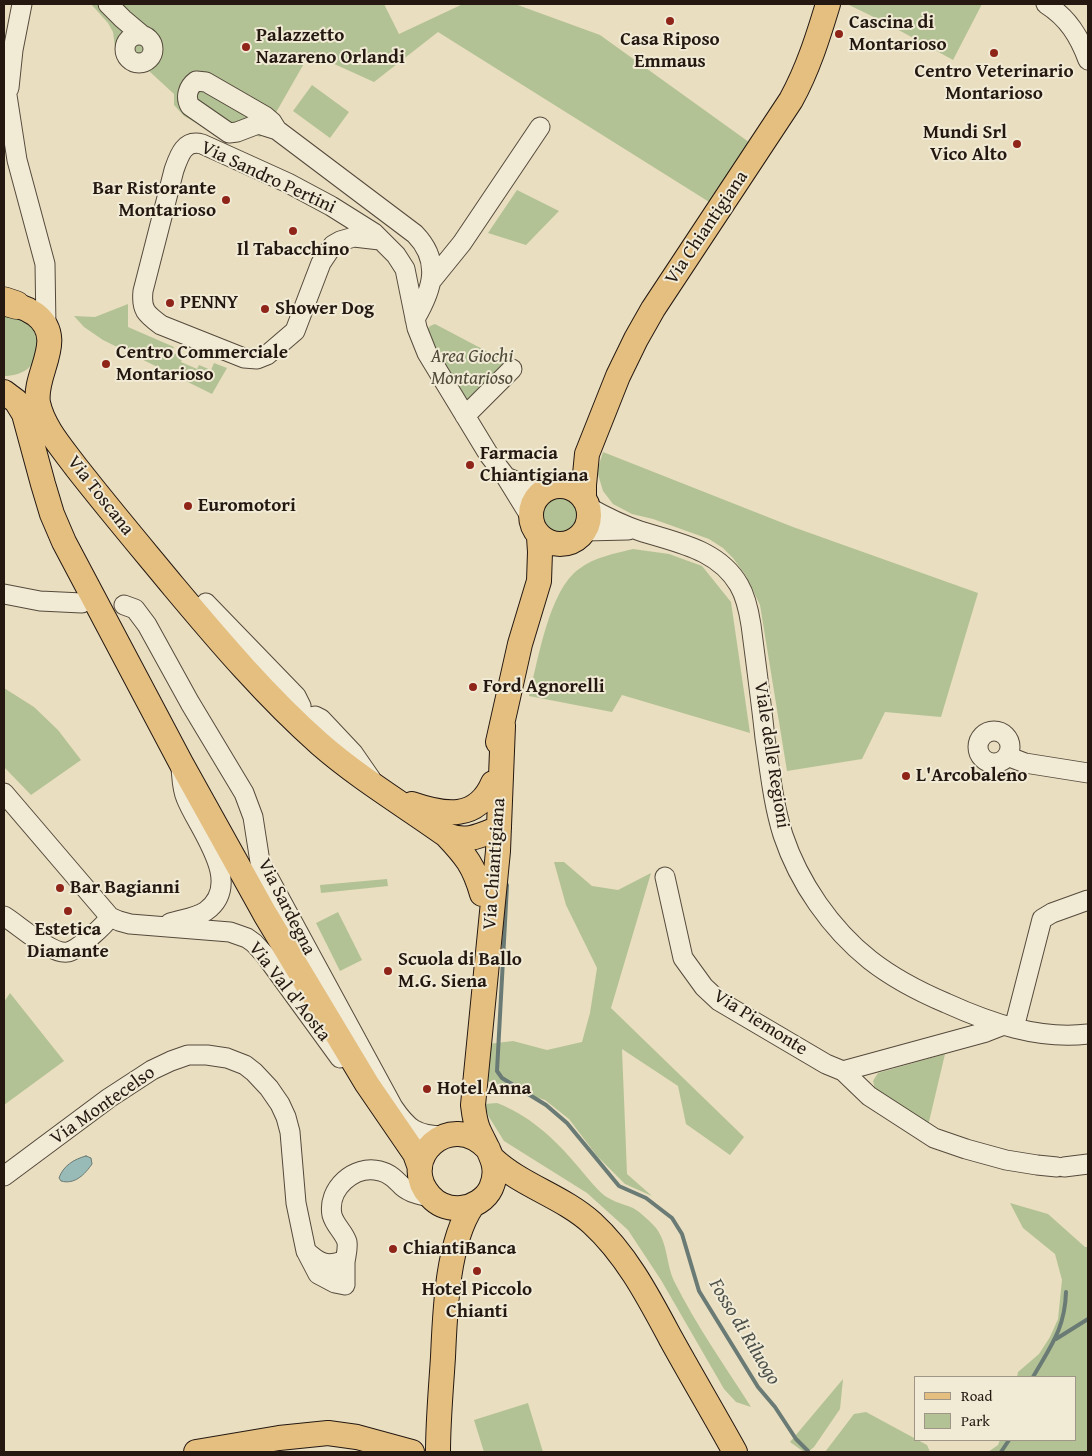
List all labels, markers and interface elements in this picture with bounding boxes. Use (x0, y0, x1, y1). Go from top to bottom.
place label: Cascina di Montarioso (849, 12, 947, 56)
marker: Casa Riposo Emmaus (664, 15, 676, 27)
place label: Palazzetto Nazareno Orlandi (256, 25, 405, 69)
marker: Cascina di Montarioso (833, 28, 845, 40)
place label: Casa Riposo Emmaus (620, 29, 720, 73)
marker: Palazzetto Nazareno Orlandi (240, 41, 252, 53)
marker: Centro Veterinario Montarioso (988, 47, 1000, 59)
place label: Centro Veterinario Montarioso (914, 61, 1074, 105)
place label: Mundi Srl Vico Alto (923, 122, 1007, 166)
street label: Via Sandro Pertini (197, 137, 339, 219)
marker: Mundi Srl Vico Alto (1011, 138, 1023, 150)
street label: Via Chiantigiana (661, 167, 753, 289)
place label: Bar Ristorante Montarioso (92, 178, 216, 222)
marker: Bar Ristorante Montarioso (220, 194, 232, 206)
marker: Il Tabacchino (287, 225, 299, 237)
place label: Il Tabacchino (237, 239, 349, 261)
place label: PENNY (180, 292, 238, 314)
marker: PENNY (164, 297, 176, 309)
place label: Shower Dog (275, 298, 374, 320)
marker: Shower Dog (259, 303, 271, 315)
place label: Centro Commerciale Montarioso (116, 342, 288, 386)
park label: Area Giochi Montarioso (431, 346, 513, 390)
marker: Centro Commerciale Montarioso (100, 358, 112, 370)
place label: Farmacia Chiantigiana (480, 443, 589, 487)
street label: Via Toscana (62, 451, 138, 541)
marker: Farmacia Chiantigiana (464, 459, 476, 471)
place label: Euromotori (198, 495, 296, 517)
marker: Euromotori (182, 500, 194, 512)
place label: Ford Agnorelli (483, 676, 605, 698)
street label: Viale delle Regioni (748, 680, 794, 830)
marker: Ford Agnorelli (467, 681, 479, 693)
place label: L'Arcobaleno (916, 765, 1027, 787)
marker: L'Arcobaleno (900, 770, 912, 782)
street label: Via Chiantigiana (479, 797, 511, 931)
street label: Via Sardegna (252, 855, 320, 959)
place label: Bar Bagianni (70, 877, 180, 899)
marker: Bar Bagianni (54, 882, 66, 894)
marker: Estetica Diamante (62, 905, 74, 917)
place label: Estetica Diamante (27, 919, 109, 963)
street label: Via Val d'Aosta (243, 938, 335, 1046)
place label: Scuola di Ballo M.G. Siena (398, 949, 522, 993)
marker: Scuola di Ballo M.G. Siena (382, 965, 394, 977)
street label: Via Piemonte (709, 985, 811, 1061)
street label: Via Montecelso (46, 1062, 160, 1150)
place label: Hotel Anna (437, 1078, 531, 1100)
marker: Hotel Anna (421, 1083, 433, 1095)
place label: ChiantiBanca (403, 1238, 516, 1260)
marker: ChiantiBanca (387, 1243, 399, 1255)
marker: Hotel Piccolo Chianti (471, 1265, 483, 1277)
water label: Fosso di Riluogo (703, 1274, 785, 1390)
place label: Hotel Piccolo Chianti (422, 1279, 532, 1323)
legend (914, 1376, 1077, 1441)
text: Road (961, 1385, 992, 1406)
text: Park (961, 1410, 990, 1431)

